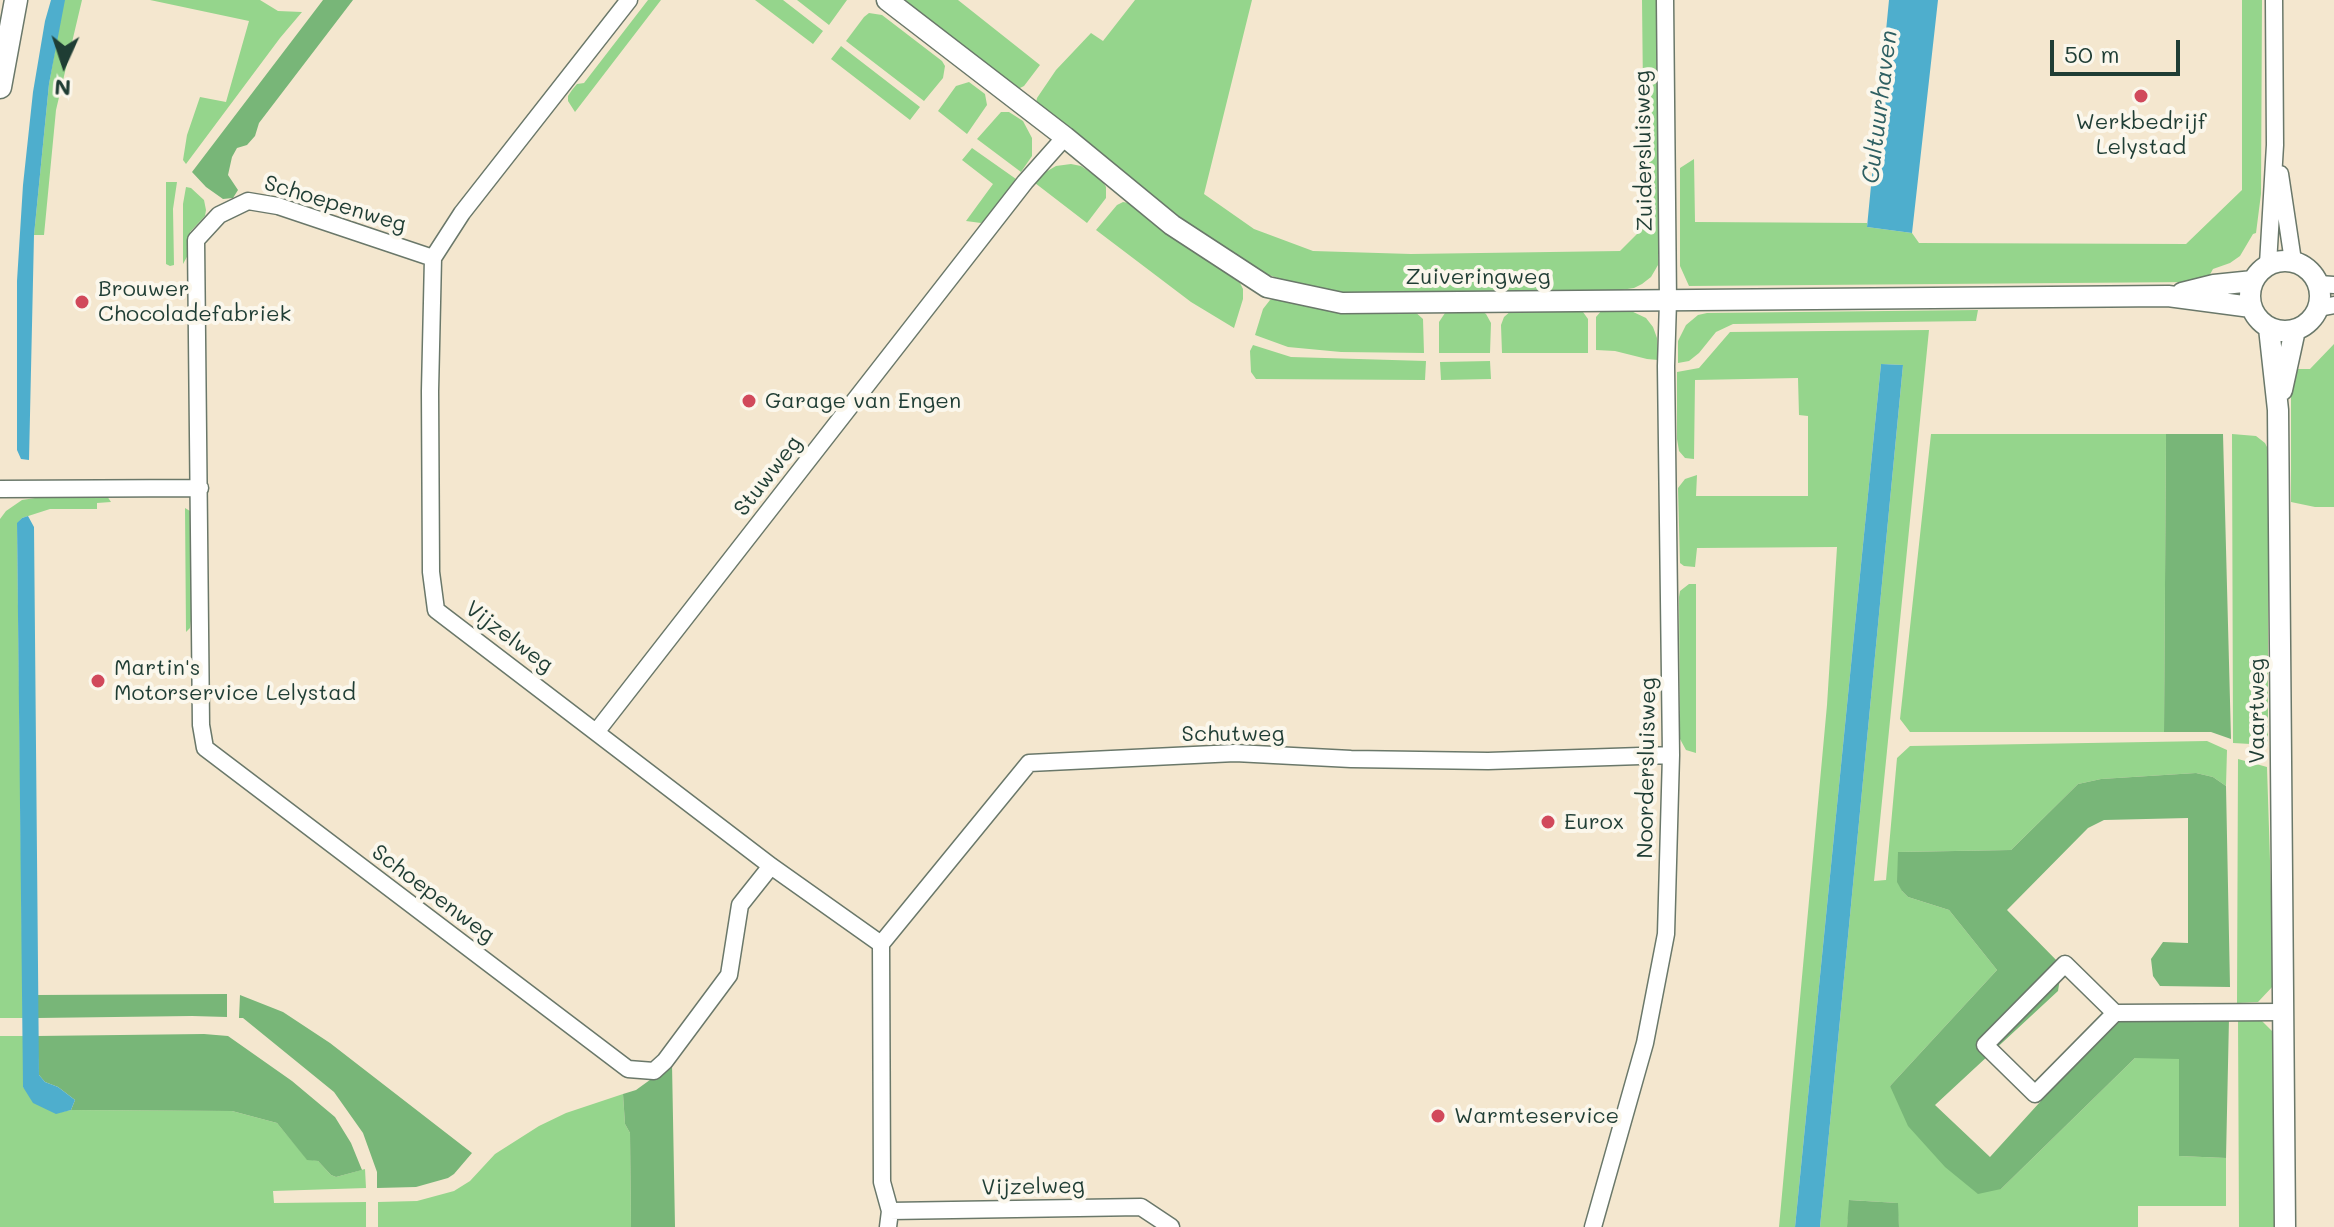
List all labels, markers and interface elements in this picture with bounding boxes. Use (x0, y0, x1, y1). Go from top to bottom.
north arrow (24, 24, 104, 104)
scale bar (2054, 24, 2184, 74)
water label: Cultuurhaven (1856, 29, 1904, 185)
text: 50 m (2064, 38, 2120, 69)
street label: Zuidersluisweg (1629, 70, 1659, 232)
text: N (54, 74, 72, 103)
marker: Werkbedrijf Lelystad (2132, 87, 2150, 105)
place label: Werkbedrijf Lelystad (2076, 109, 2206, 160)
street label: Schoepenweg (261, 170, 409, 238)
street label: Zuiveringweg (1405, 264, 1551, 290)
place label: Brouwer Chocoladefabriek (98, 276, 291, 328)
marker: Brouwer Chocoladefabriek (73, 293, 91, 311)
place label: Garage van Engen (765, 388, 961, 414)
marker: Garage van Engen (740, 392, 758, 410)
street label: Stuwweg (728, 431, 808, 521)
street label: Vijzelweg (460, 595, 558, 679)
place label: Martin's Motorservice Lelystad (114, 655, 356, 706)
street label: Vaartweg (2244, 658, 2270, 764)
marker: Martin's Motorservice Lelystad (89, 672, 107, 690)
street label: Noordersluisweg (1632, 677, 1662, 859)
street label: Schutweg (1182, 721, 1284, 747)
place label: Eurox (1564, 809, 1624, 835)
marker: Eurox (1539, 813, 1557, 831)
street label: Schoepenweg (366, 839, 500, 949)
place label: Warmteservice (1454, 1103, 1619, 1129)
marker: Warmteservice (1429, 1107, 1447, 1125)
street label: Vijzelweg (981, 1173, 1085, 1201)

